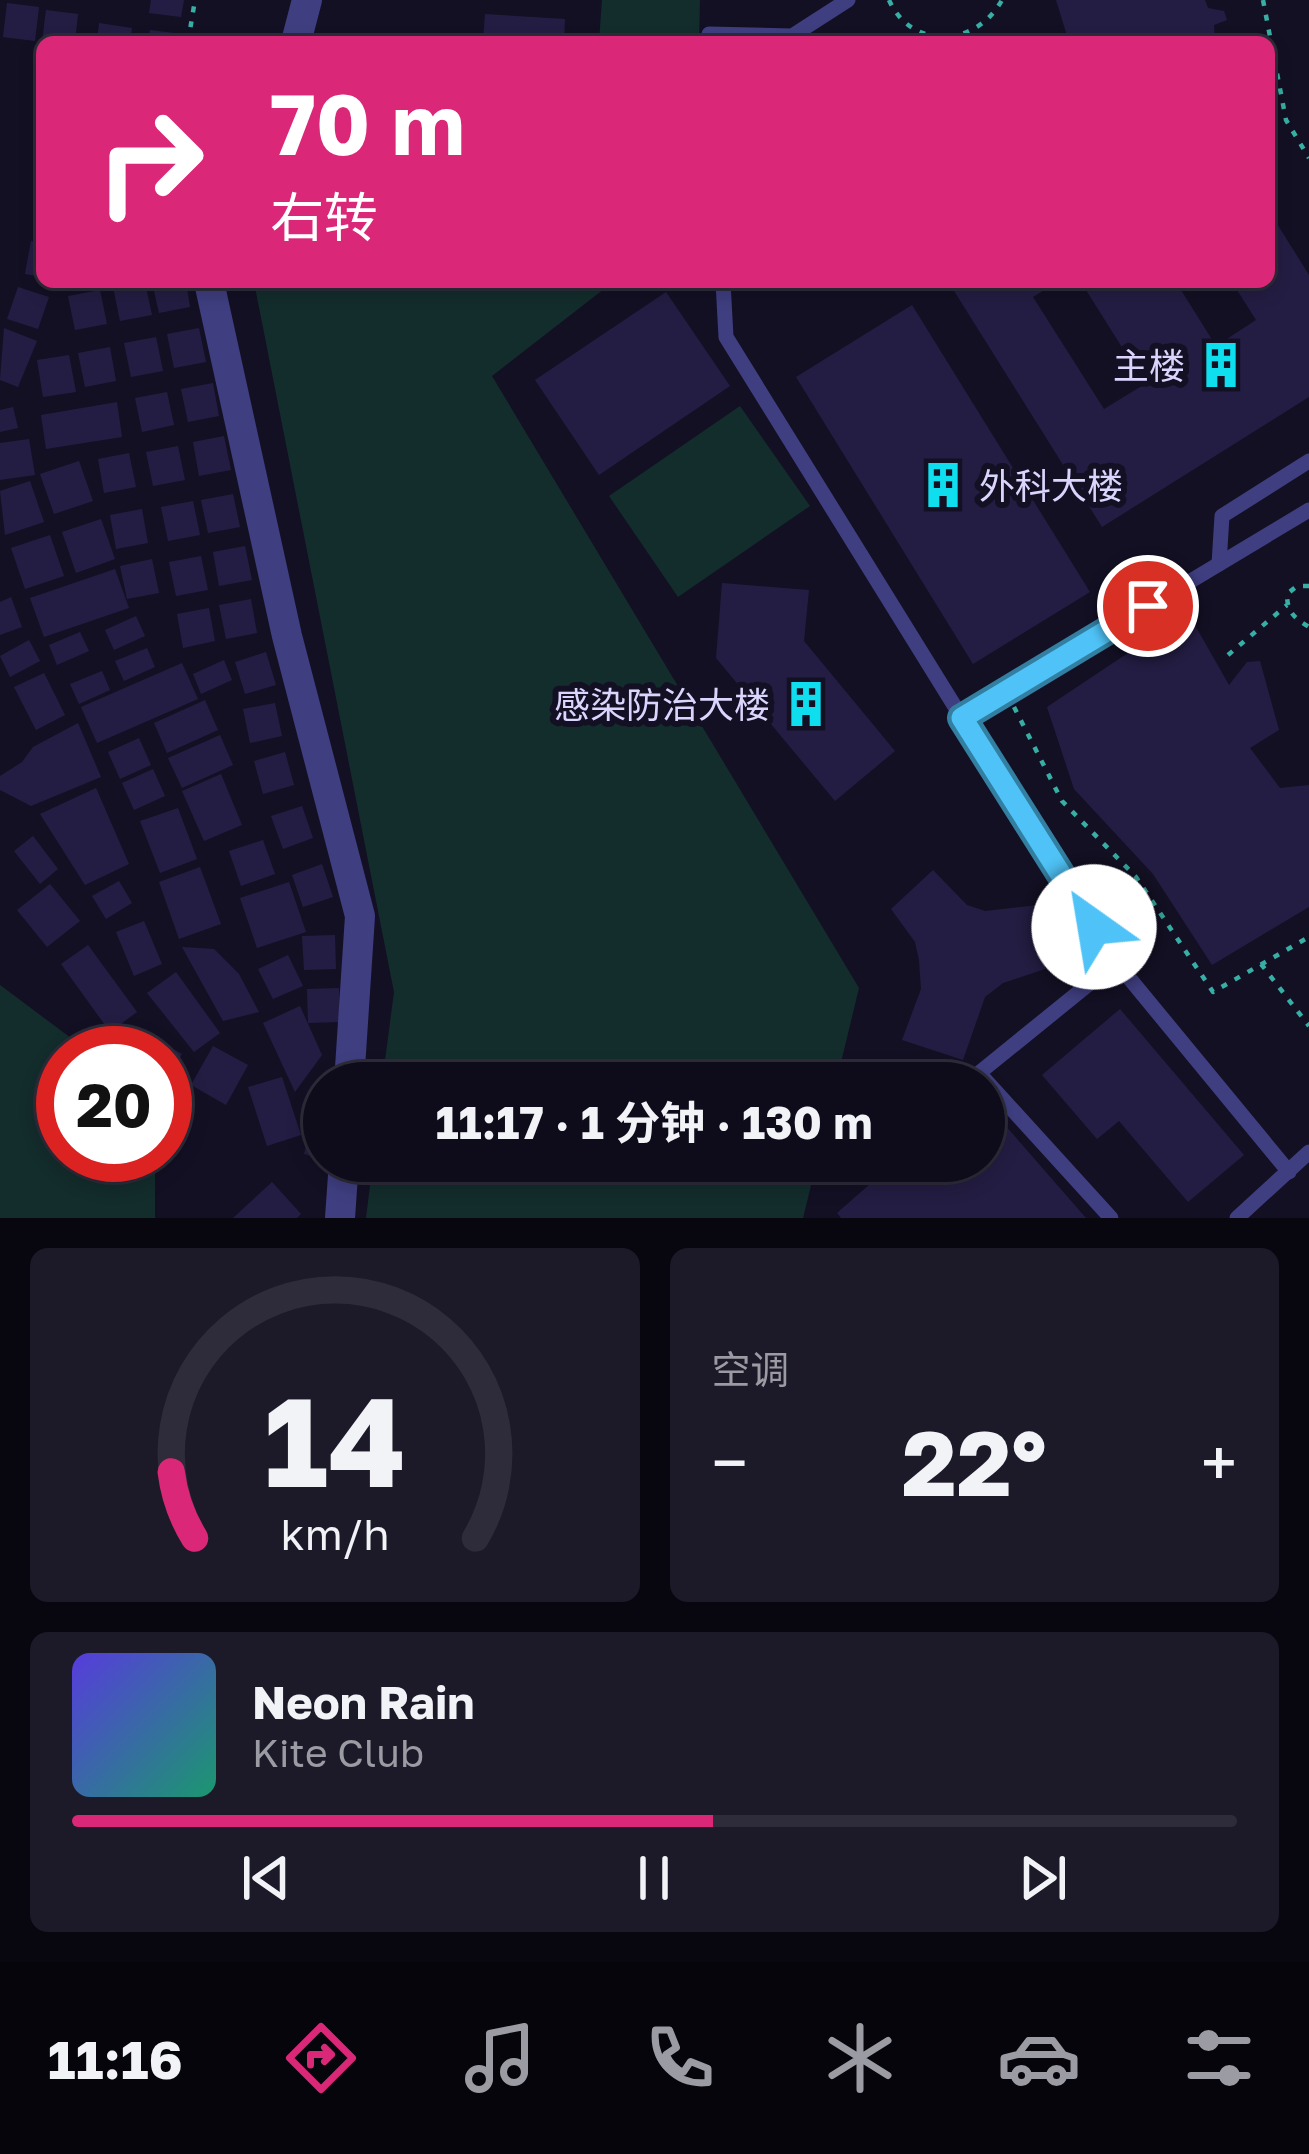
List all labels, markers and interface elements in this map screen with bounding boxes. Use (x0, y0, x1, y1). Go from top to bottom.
text: 70 m (270, 73, 465, 173)
icon: right (72, 84, 228, 240)
text: 右转 (270, 184, 378, 249)
building icon: 主楼 (1196, 340, 1246, 390)
place label: 主楼 (1113, 344, 1185, 387)
building icon: 外科大楼 (918, 460, 968, 510)
place label: 外科大楼 (979, 464, 1123, 507)
pin (1097, 555, 1199, 657)
icon: arrive (1115, 573, 1181, 639)
building icon: 感染防治大楼 (781, 679, 831, 729)
place label: 感染防治大楼 (554, 683, 770, 726)
position arrow (1031, 864, 1157, 990)
speed limit sign: 20 (36, 1026, 192, 1182)
text: 11:17 · 1 分钟 · 130 m (435, 1095, 873, 1149)
text: 空调 (712, 1346, 790, 1393)
text: 14 (264, 1365, 406, 1514)
text: 22° (902, 1408, 1047, 1516)
text: − (712, 1422, 748, 1502)
text: + (1201, 1422, 1237, 1502)
text: km/h (280, 1508, 389, 1559)
text: Neon Rain (252, 1675, 475, 1729)
text: Kite Club (252, 1729, 424, 1776)
icon: previous (233, 1845, 299, 1911)
icon: pause (621, 1845, 687, 1911)
icon: next (1010, 1845, 1076, 1911)
icon: directions (279, 2016, 363, 2100)
icon: music (458, 2016, 542, 2100)
icon: phone (638, 2016, 722, 2100)
icon: climate (818, 2016, 902, 2100)
icon: car (997, 2016, 1081, 2100)
icon: filters (1177, 2016, 1261, 2100)
text: 11:16 (48, 2026, 183, 2091)

